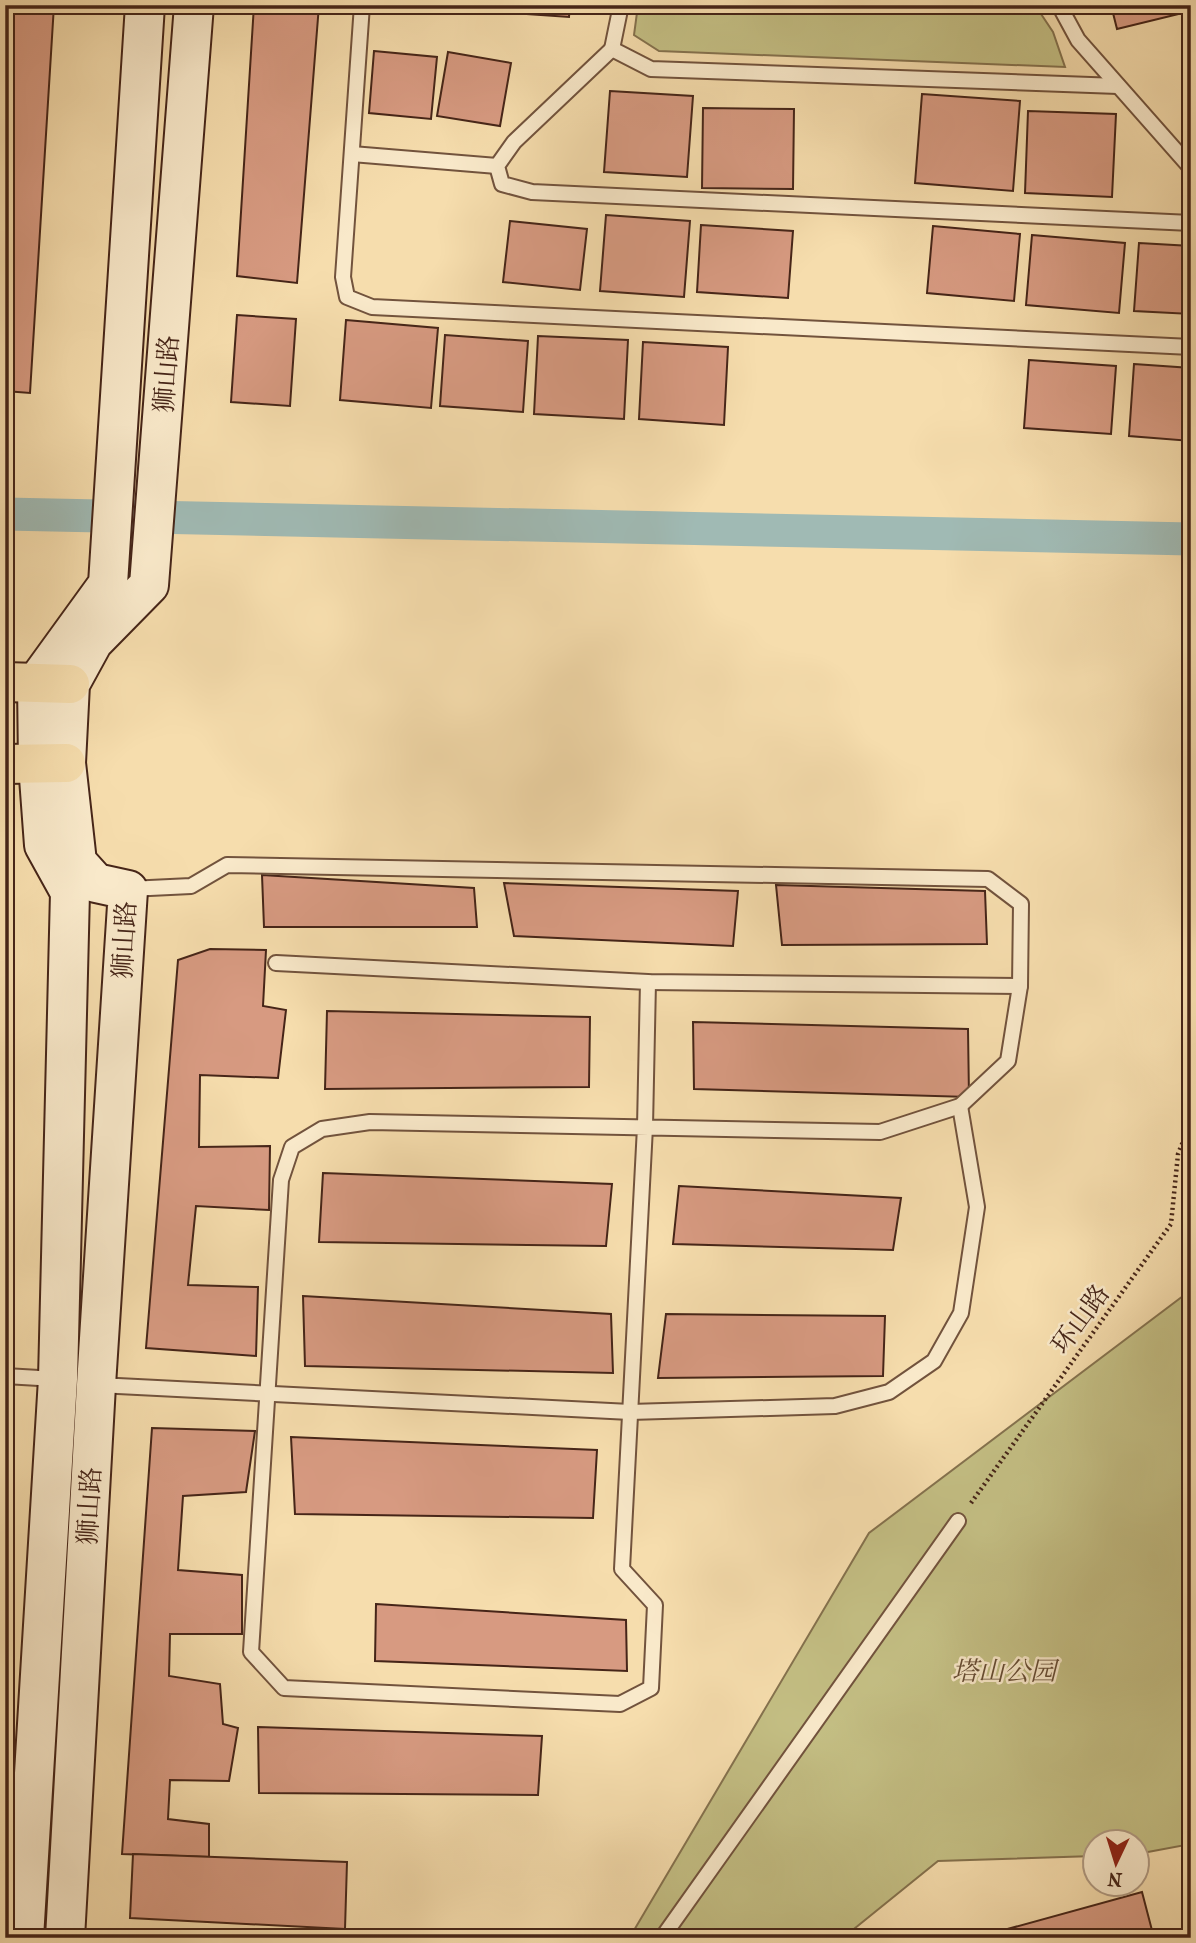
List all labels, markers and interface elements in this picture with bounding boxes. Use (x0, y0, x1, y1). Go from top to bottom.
street label: 狮山路 (148, 334, 185, 414)
street label: 狮山路 (107, 900, 142, 980)
street label: 环山路 (1045, 1279, 1116, 1360)
street label: 狮山路 (72, 1466, 107, 1546)
park label: 塔山公园 (952, 1656, 1060, 1687)
north arrow (1080, 1828, 1150, 1898)
text: N (1106, 1867, 1123, 1890)

